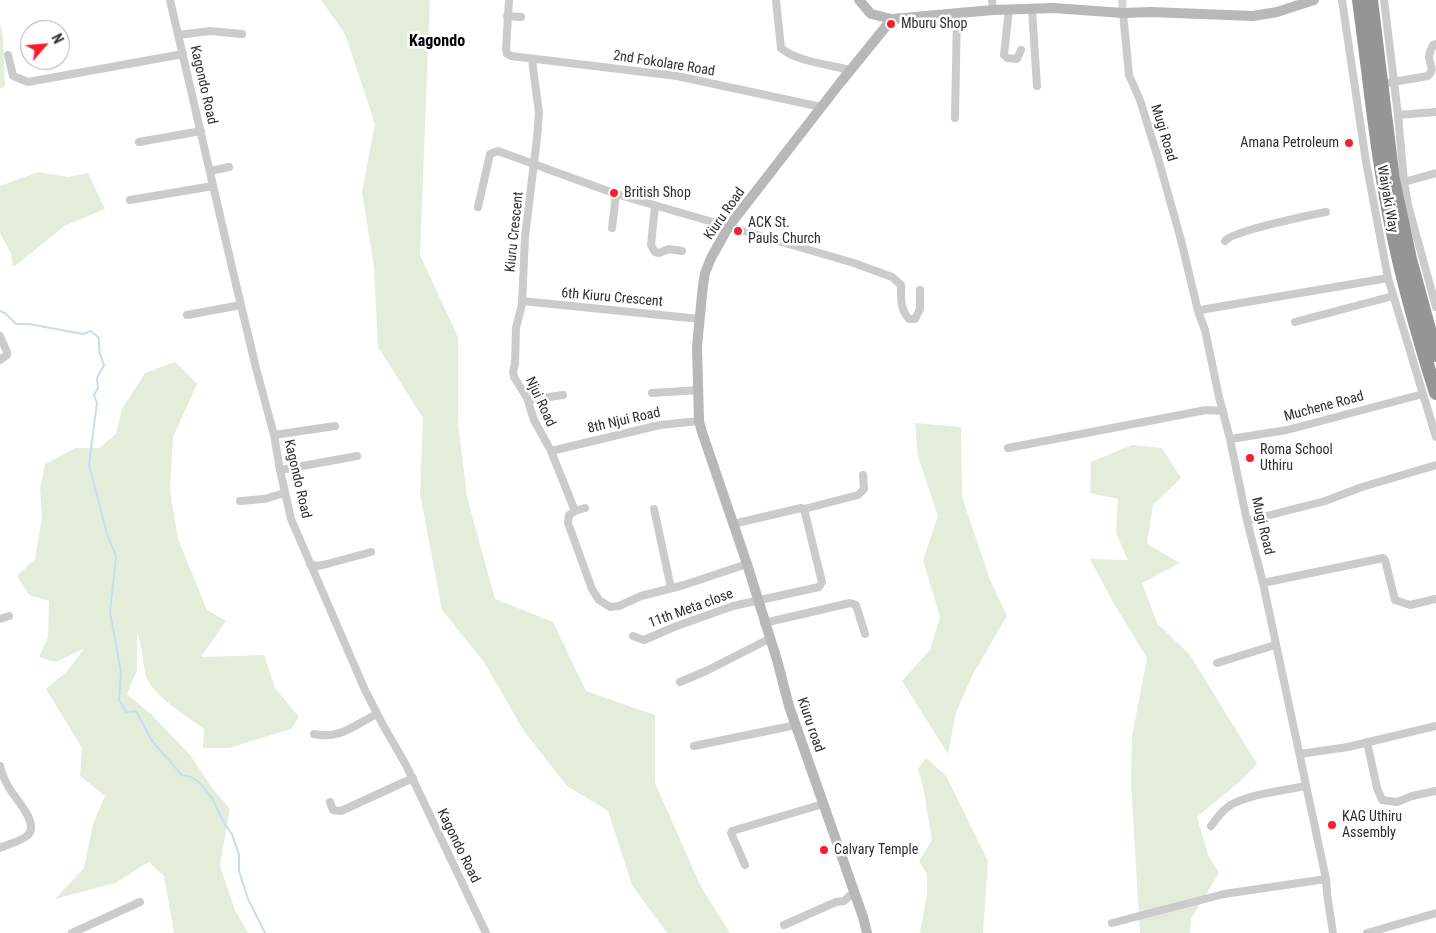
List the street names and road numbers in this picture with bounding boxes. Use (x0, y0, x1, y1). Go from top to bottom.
street label: Kagondo Road (186, 44, 220, 126)
street label: 2nd Fokolare Road (612, 48, 716, 80)
street label: Mugi Road (1146, 102, 1180, 164)
street label: Waiyaki Way (1373, 164, 1401, 234)
street label: Kiuru Road (701, 185, 749, 243)
street label: Kiuru Crescent (502, 191, 528, 273)
street label: 6th Kiuru Crescent (561, 285, 663, 311)
street label: Njui Road (521, 374, 559, 430)
street label: Muchene Road (1282, 388, 1366, 426)
street label: 8th Njui Road (586, 404, 662, 438)
street label: Kagondo Road (280, 438, 314, 520)
street label: Mugi Road (1247, 495, 1277, 557)
street label: 11th Meta close (646, 586, 736, 632)
street label: Kiuru road (793, 695, 827, 755)
street label: Kagondo Road (433, 806, 483, 886)

